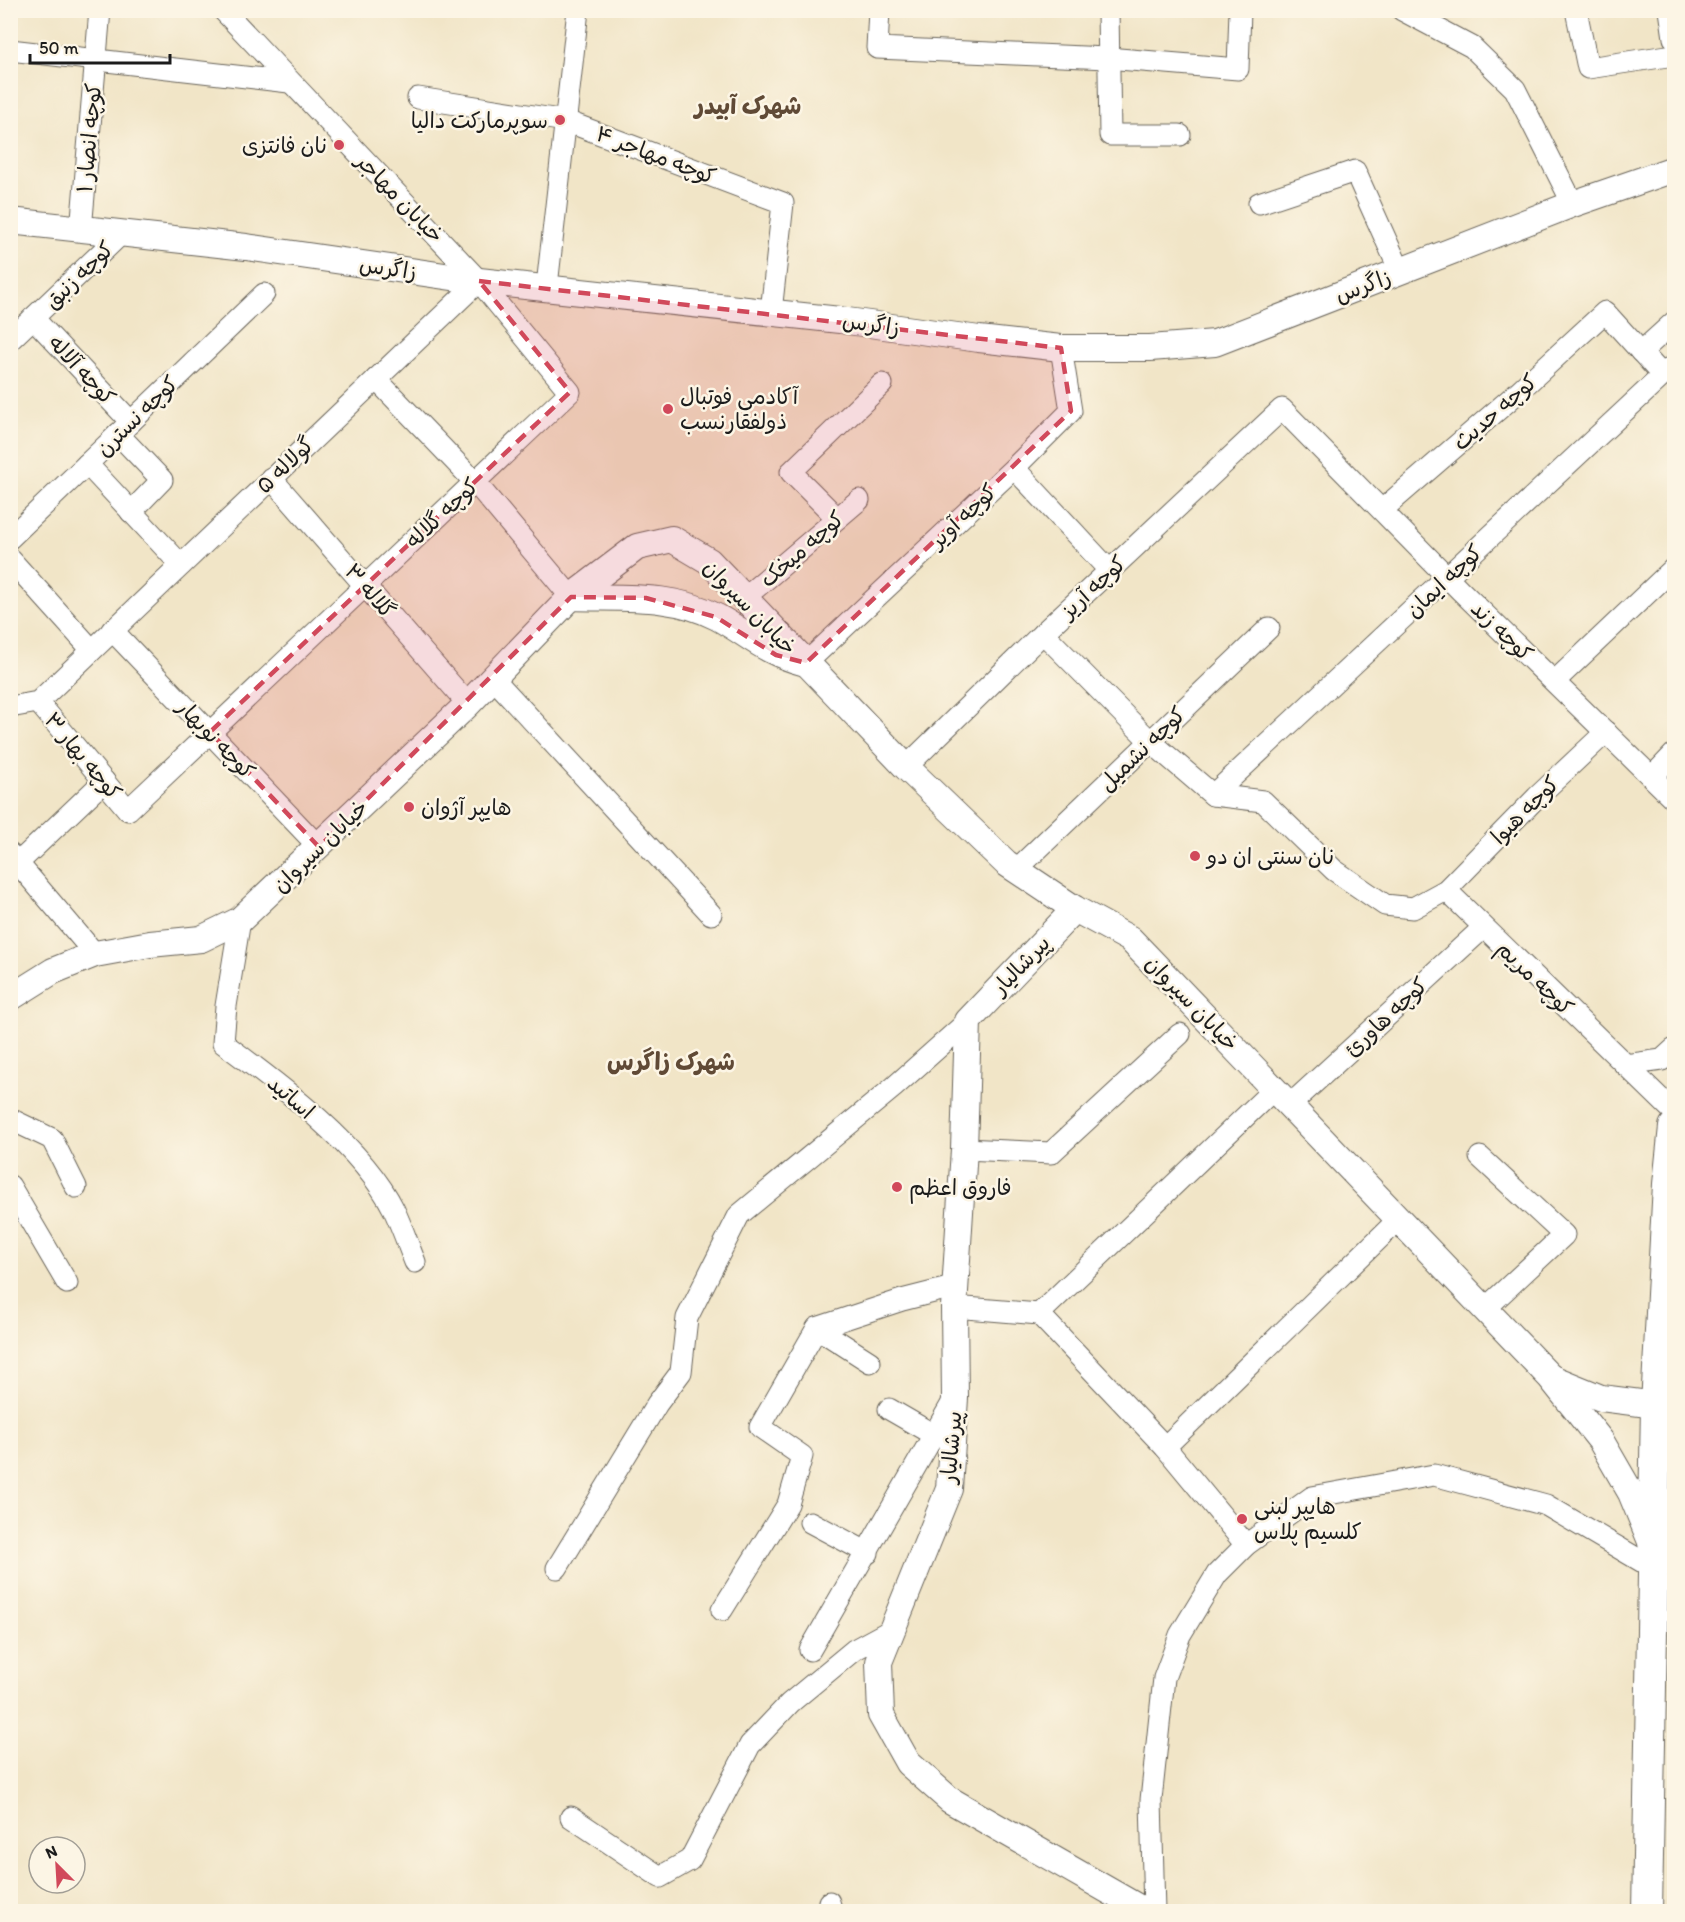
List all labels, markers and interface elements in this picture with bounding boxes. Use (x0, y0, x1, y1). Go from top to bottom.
scale bar (30, 27, 170, 65)
text: 50 m (39, 37, 79, 59)
street label: کوچه انصار ۱ (71, 82, 107, 194)
district label: شهرک آبیدر (693, 91, 801, 120)
place label: سوپرمارکت دالیا (411, 107, 548, 135)
marker: سوپرمارکت دالیا (553, 113, 567, 127)
street label: کوچه مهاجر ۴ (592, 120, 720, 190)
place label: نان فانتزی (242, 132, 327, 159)
marker: نان فانتزی (332, 138, 346, 152)
street label: خیابان مهاجر (349, 146, 450, 249)
street label: کوچه زنبق (39, 235, 119, 315)
street label: زاگرس (358, 251, 418, 285)
street label: زاگرس (1331, 263, 1395, 309)
street label: زاگرس (841, 307, 901, 341)
street label: کوچه آلاله (43, 329, 121, 411)
street label: کوچه حدیث (1447, 368, 1543, 456)
street label: کوچه نسترن (90, 370, 184, 462)
place label: آکادمی فوتبال ذولفقارنسب (680, 383, 800, 435)
marker: آکادمی فوتبال ذولفقارنسب (661, 402, 675, 416)
street label: گولاله ۵ (250, 431, 320, 500)
street label: کوچه گلاله (400, 472, 484, 554)
street label: کوچه آویر (922, 478, 1002, 555)
street label: کوچه میخک (754, 505, 850, 593)
street label: کوچه ایمان (1400, 539, 1488, 623)
street label: کوچه آریز (1053, 550, 1132, 626)
street label: خیابان سیروان (698, 554, 802, 660)
street label: گلاله ۳ (339, 558, 401, 624)
street label: کوچه زند (1465, 595, 1539, 667)
street label: کوچه نوبهار (171, 693, 261, 785)
street label: کوچه نشمیل (1093, 701, 1191, 797)
street label: کوچه بهار ۳ (39, 707, 127, 805)
street label: کوچه هیوا (1485, 770, 1565, 850)
street label: خیابان سیروان (267, 794, 373, 898)
place label: هایپر آژوان (421, 794, 512, 822)
marker: هایپر آژوان (402, 800, 416, 814)
place label: نان سنتی ان دو (1205, 843, 1334, 871)
marker: نان سنتی ان دو (1188, 849, 1202, 863)
street label: پیرشالیار (985, 930, 1057, 1003)
street label: کوچه مریم (1489, 935, 1579, 1023)
street label: خیابان سیروان (1140, 950, 1244, 1056)
street label: کوچه هاورئ (1339, 972, 1433, 1062)
district label: شهرک زاگرس (607, 1047, 735, 1076)
street label: اساتید (262, 1069, 320, 1125)
place label: فاروق اعظم (909, 1174, 1012, 1204)
marker: فاروق اعظم (890, 1180, 904, 1194)
street label: پیرشالیار (934, 1410, 969, 1486)
place label: هایپر لبنی کلسیم پلاس (1254, 1493, 1362, 1548)
marker: هایپر لبنی کلسیم پلاس (1235, 1512, 1249, 1526)
north arrow (27, 1835, 87, 1895)
text: N (42, 1841, 60, 1863)

